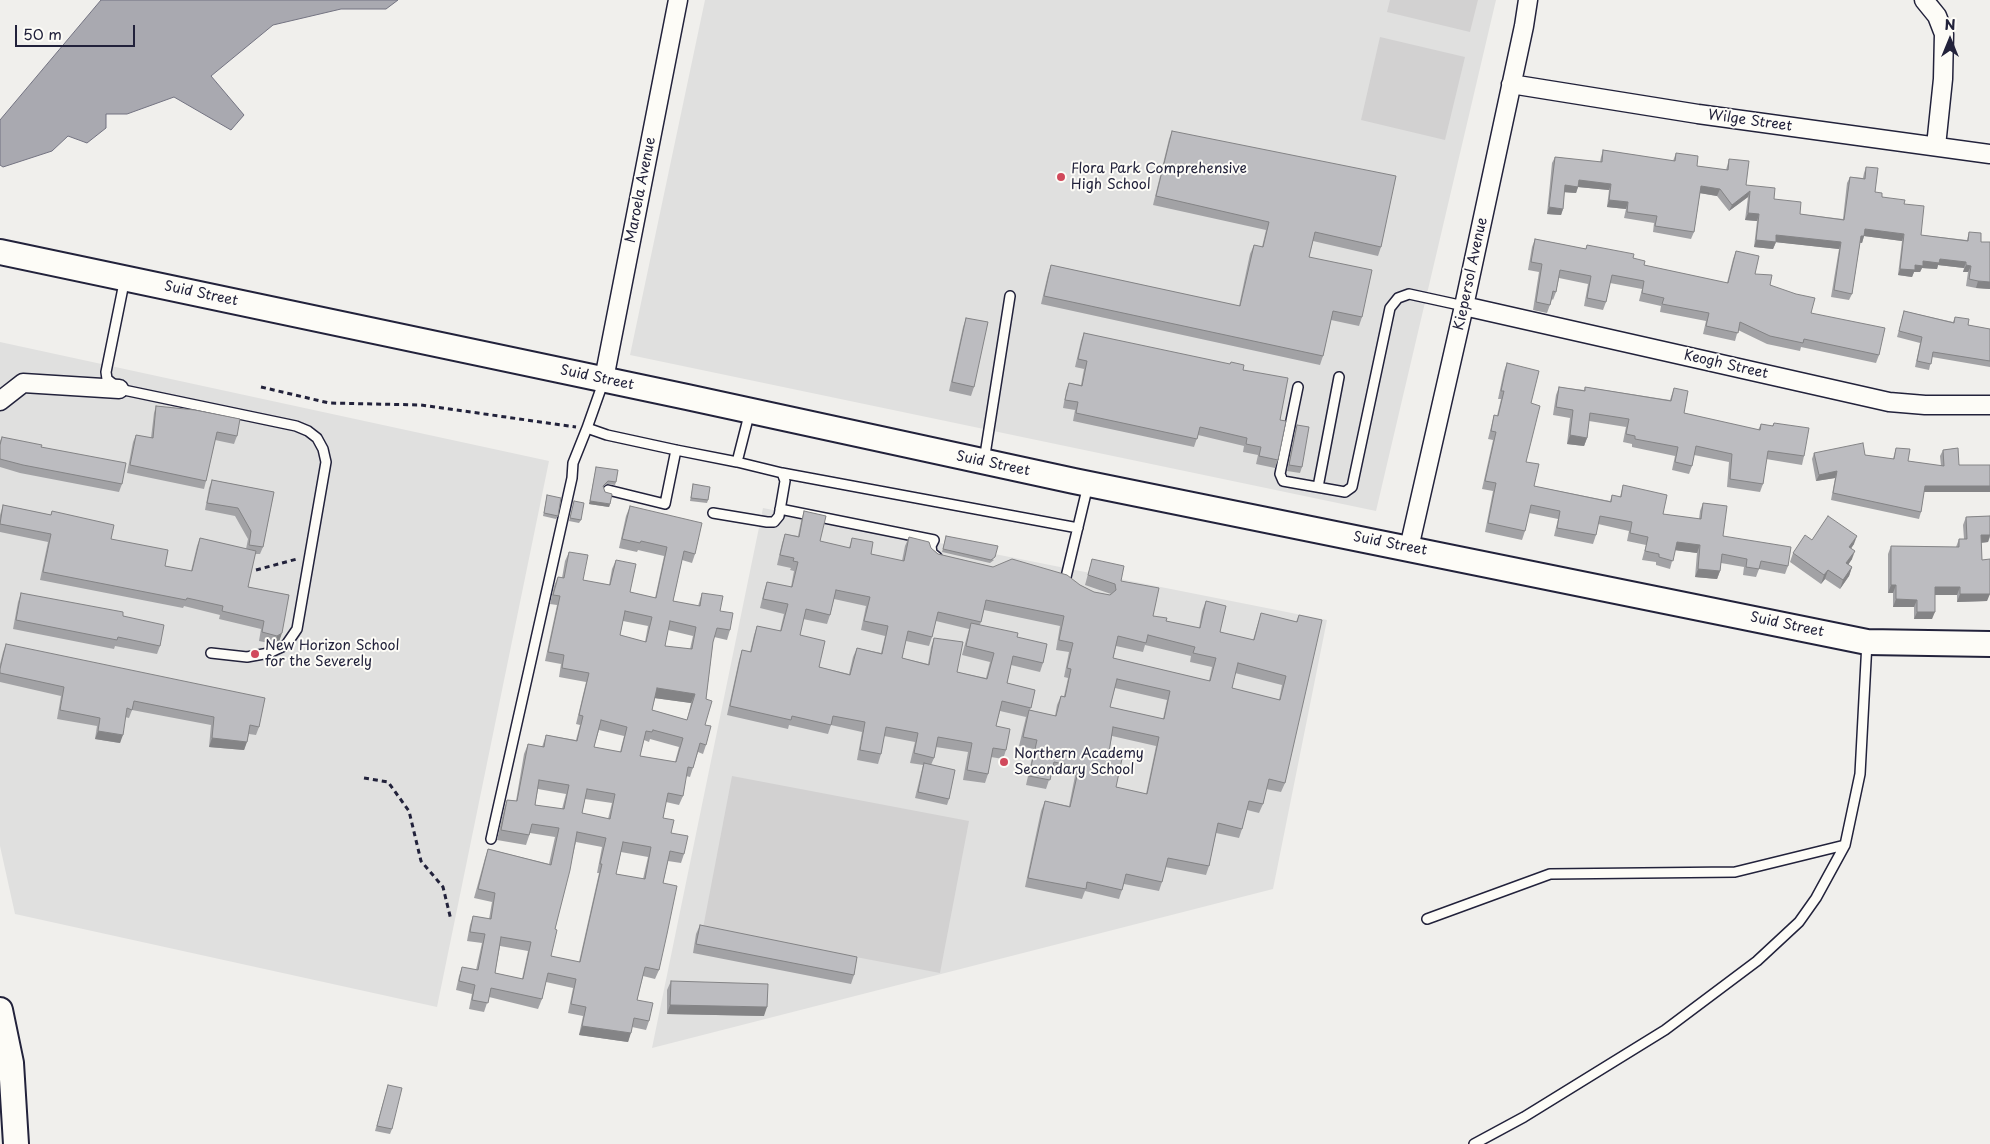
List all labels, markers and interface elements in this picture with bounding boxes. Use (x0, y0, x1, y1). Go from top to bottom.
text: N (1944, 14, 1956, 35)
scale bar (18, 15, 138, 47)
north arrow (1925, 15, 1975, 65)
text: 50 m (23, 22, 62, 45)
street label: Wilge Street (1707, 107, 1793, 135)
street label: Maroela Avenue (623, 136, 659, 244)
place label: Flora Park Comprehensive High School (1071, 161, 1247, 193)
marker: Flora Park Comprehensive High School (1055, 171, 1067, 183)
street label: Kiepersol Avenue (1451, 216, 1491, 332)
street label: Suid Street (163, 278, 239, 310)
street label: Keogh Street (1682, 347, 1770, 383)
street label: Suid Street (559, 362, 635, 394)
street label: Suid Street (955, 448, 1031, 480)
street label: Suid Street (1352, 529, 1428, 559)
street label: Suid Street (1749, 609, 1825, 641)
place label: New Horizon School for the Severely (265, 638, 399, 670)
marker: New Horizon School for the Severely (249, 648, 261, 660)
place label: Northern Academy Secondary School (1014, 746, 1144, 779)
marker: Northern Academy Secondary School (998, 756, 1010, 768)

